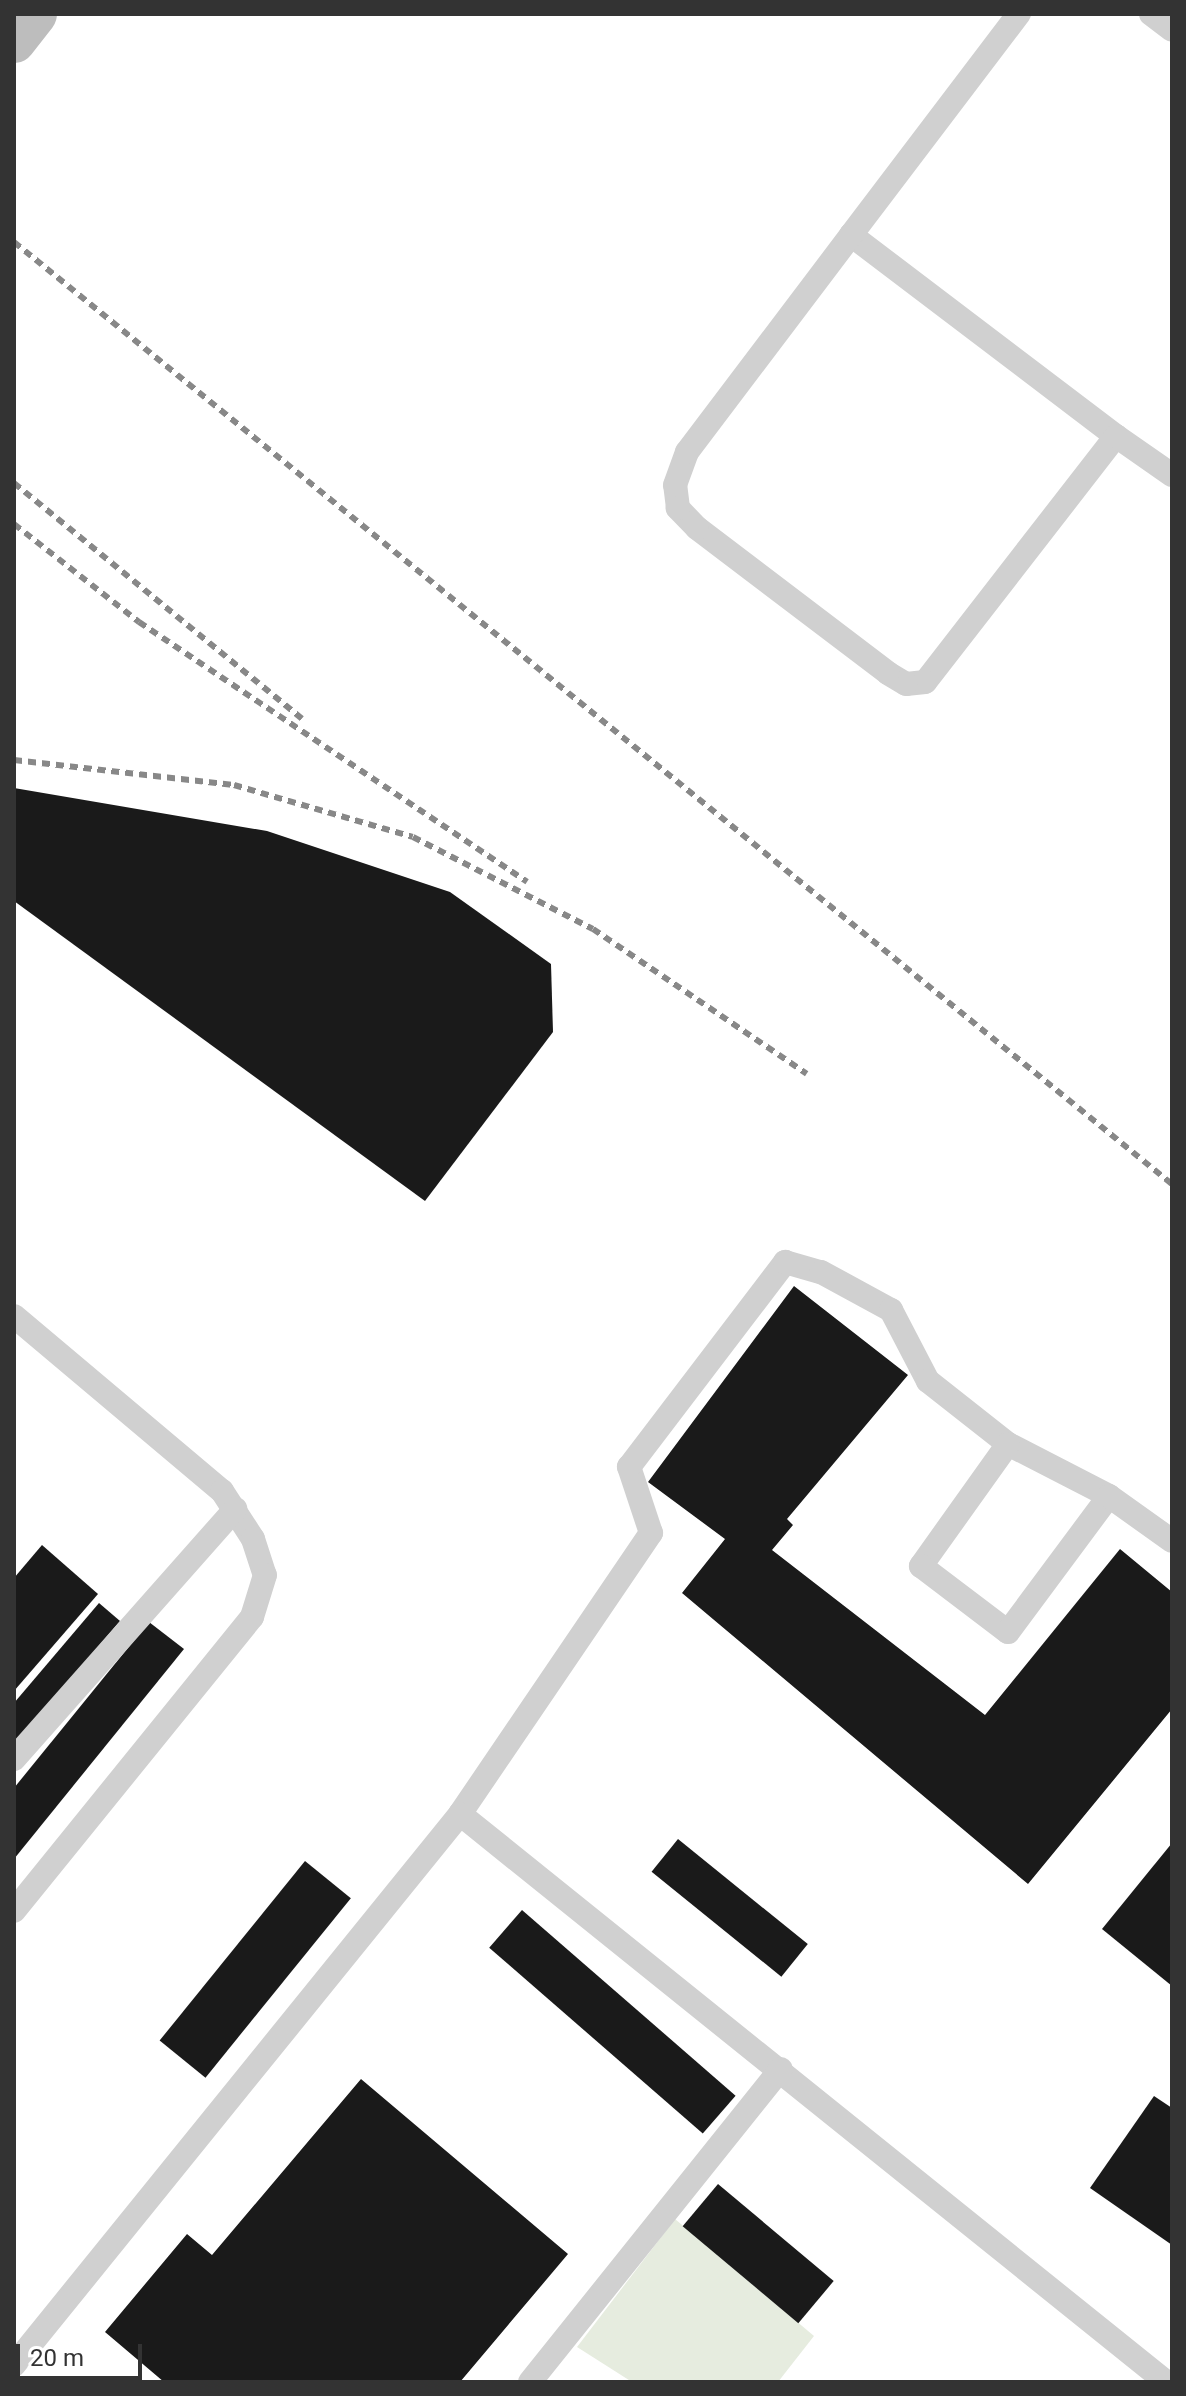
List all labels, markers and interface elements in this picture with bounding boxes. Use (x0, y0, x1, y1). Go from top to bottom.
scale bar (20, 2328, 146, 2378)
text: 20 m (30, 2344, 84, 2372)

